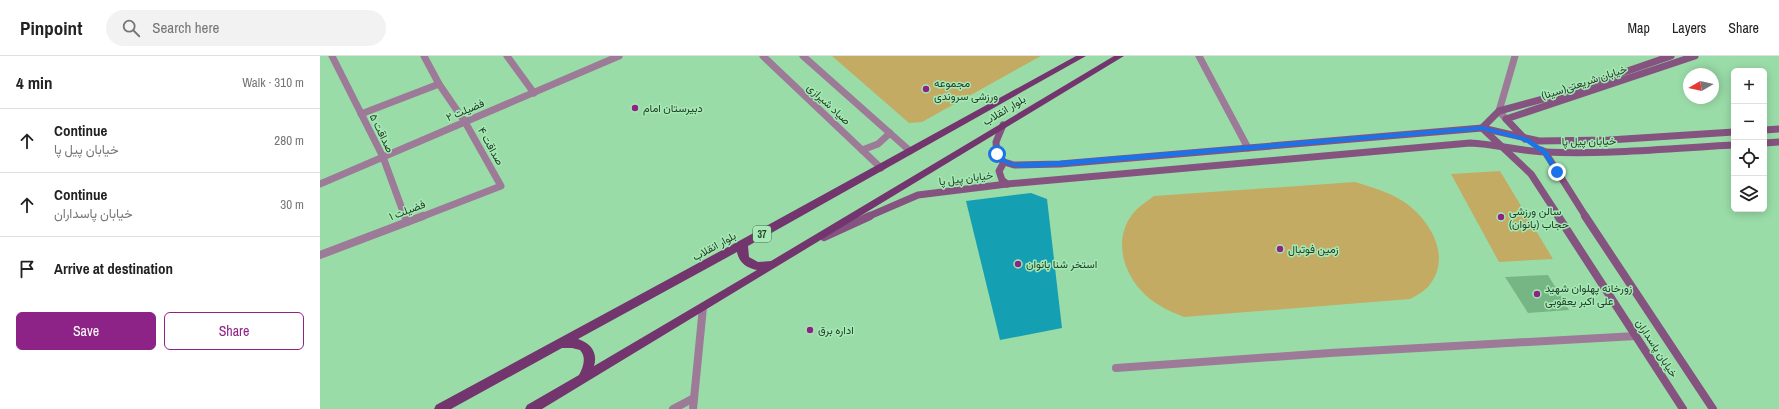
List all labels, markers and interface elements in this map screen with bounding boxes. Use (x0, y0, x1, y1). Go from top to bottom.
search box (106, 10, 386, 46)
text: Pinpoint (20, 15, 82, 41)
icon: search (120, 17, 142, 39)
text: Search here (152, 17, 219, 38)
text: Map (1628, 19, 1650, 37)
text: Layers (1672, 19, 1706, 37)
text: Share (1728, 19, 1759, 37)
street label: خیابان شریعتی(سینا) (1539, 62, 1629, 102)
north arrow (1683, 68, 1719, 104)
map controls (1731, 68, 1767, 212)
button: + (1731, 68, 1767, 104)
text: 4 min (16, 71, 52, 94)
text: Walk · 310 m (242, 74, 304, 91)
place label: مجموعه ورزشی سروندی (934, 76, 998, 103)
street label: صیاد شیرازی (804, 80, 854, 128)
marker: مجموعه ورزشی سروندی (921, 84, 931, 94)
street label: بلوار انقلاب (980, 92, 1028, 128)
street label: فضیلت ۲ (444, 96, 486, 124)
place label: دبیرستان امام (643, 101, 703, 116)
marker: دبیرستان امام (630, 103, 640, 113)
button: − (1731, 104, 1767, 140)
street label: صداقت ۵ (367, 111, 397, 155)
text: Continue (54, 120, 107, 141)
street label: صداقت ۴ (475, 124, 507, 168)
icon: ahead (16, 130, 38, 152)
text: 280 m (274, 132, 304, 149)
street label: خیابان پیل پا (1562, 134, 1616, 149)
button: locate (1731, 140, 1767, 176)
text: خیابان پیل پا (54, 141, 119, 158)
route start (988, 145, 1006, 163)
route end (1548, 163, 1566, 181)
street label: خیابان پیل پا (938, 168, 994, 189)
button: layers (1731, 176, 1767, 212)
text: Continue (54, 184, 107, 205)
icon: ahead (16, 194, 38, 216)
text: 30 m (280, 196, 304, 213)
street label: فضیلت ۱ (387, 197, 427, 223)
place label: سالن ورزشی حجاب (بانوان) (1509, 204, 1569, 231)
text: خیابان پاسداران (54, 205, 133, 222)
marker: سالن ورزشی حجاب (بانوان) (1496, 212, 1506, 222)
road number: 37 (753, 226, 771, 242)
street label: بلوار انقلاب (690, 228, 738, 264)
place label: زمین فوتبال (1288, 242, 1339, 256)
marker: زمین فوتبال (1275, 244, 1285, 254)
place label: استخر شنا بانوان (1026, 257, 1097, 271)
icon: arrive (16, 258, 38, 280)
text: Arrive at destination (54, 258, 173, 279)
marker: استخر شنا بانوان (1013, 259, 1023, 269)
place label: زورخانه پهلوان شهید علی اکبر یعقوبی (1545, 281, 1633, 308)
marker: زورخانه پهلوان شهید علی اکبر یعقوبی (1532, 289, 1542, 299)
button: Save (16, 312, 156, 350)
button: Share (164, 312, 304, 350)
street label: خیابان پاسداران (1632, 316, 1681, 380)
place label: اداره برق (818, 323, 854, 337)
marker: اداره برق (805, 325, 815, 335)

